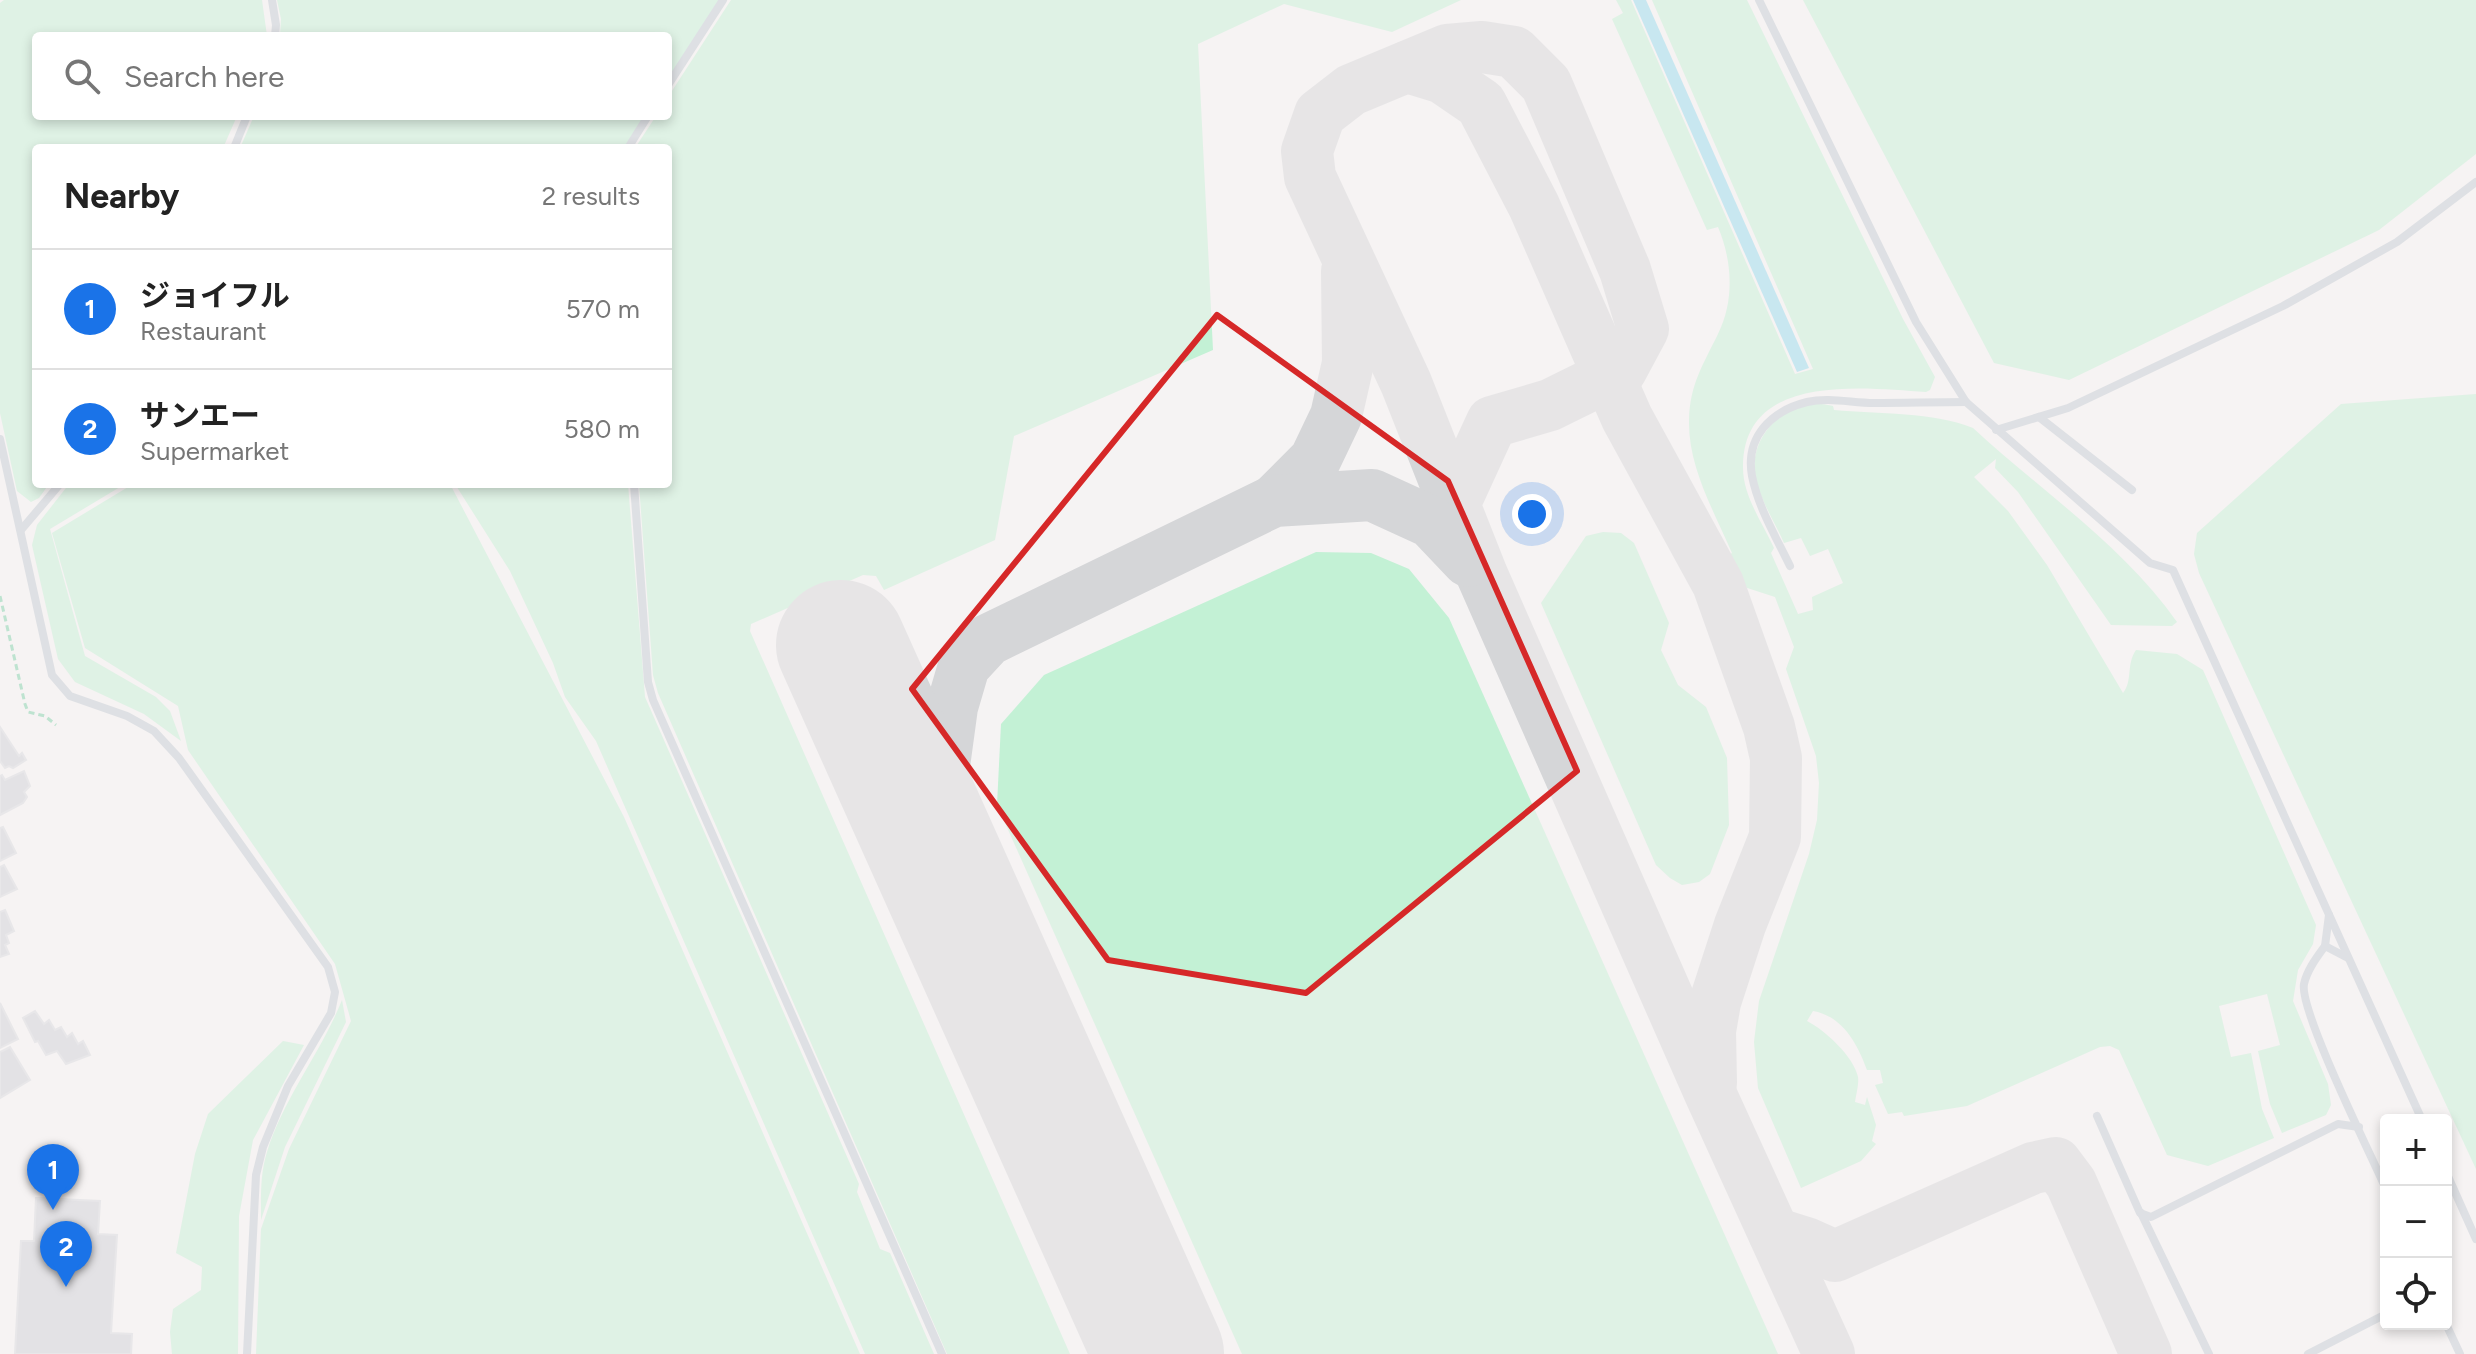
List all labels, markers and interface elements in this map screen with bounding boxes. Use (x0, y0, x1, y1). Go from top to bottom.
search box (32, 32, 672, 120)
icon: search (60, 54, 104, 98)
text: Search here (124, 58, 284, 95)
text: Nearby (64, 176, 179, 217)
text: 2 results (542, 180, 640, 212)
text: ジョイフル (140, 277, 290, 314)
text: 1 (85, 293, 95, 325)
text: 570 m (566, 293, 640, 325)
text: Restaurant (140, 315, 267, 347)
text: サンエー (140, 397, 260, 434)
text: 2 (82, 413, 98, 445)
text: 580 m (564, 413, 640, 445)
text: Supermarket (140, 435, 289, 467)
your location (1512, 494, 1552, 534)
map controls (2380, 1114, 2452, 1330)
button: + (2380, 1114, 2452, 1186)
pin: 1 (27, 1144, 79, 1210)
button: − (2380, 1186, 2452, 1258)
pin: 2 (40, 1221, 92, 1287)
button: locate (2380, 1258, 2452, 1330)

